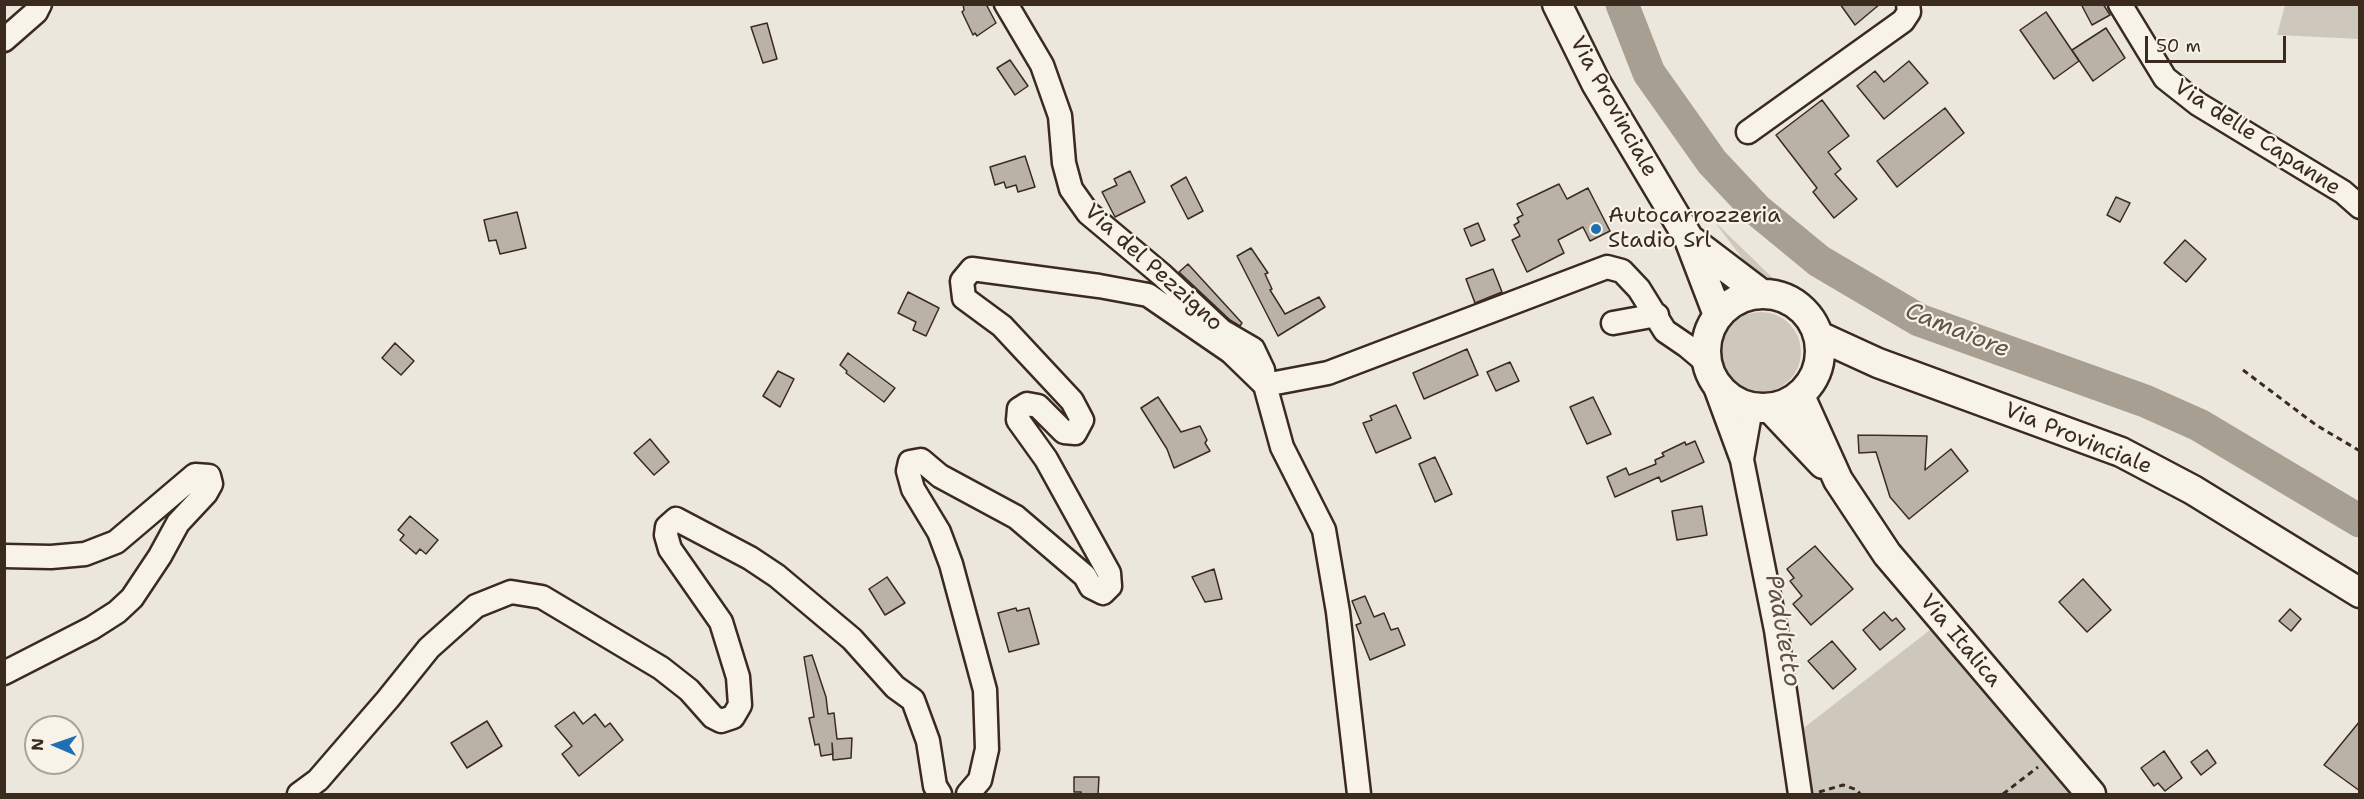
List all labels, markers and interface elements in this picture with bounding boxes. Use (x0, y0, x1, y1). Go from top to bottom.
scale bar (2148, 24, 2289, 62)
street label: Via Provinciale (1564, 32, 1662, 182)
text: 50 m (2156, 34, 2201, 58)
street label: Via delle Capanne (2169, 74, 2345, 202)
street label: Via del Pezzigno (1078, 199, 1228, 337)
place label: Autocarrozzeria Stadio Srl (1608, 203, 1781, 254)
marker: Autocarrozzeria Stadio Srl (1589, 222, 1603, 236)
water label: Camaiore (1901, 297, 2013, 365)
street label: Via Provinciale (2000, 397, 2156, 481)
water label: Paduletto (1758, 573, 1806, 689)
street label: Via Italica (1914, 589, 2006, 693)
north arrow (24, 715, 84, 775)
text: N (27, 738, 48, 751)

